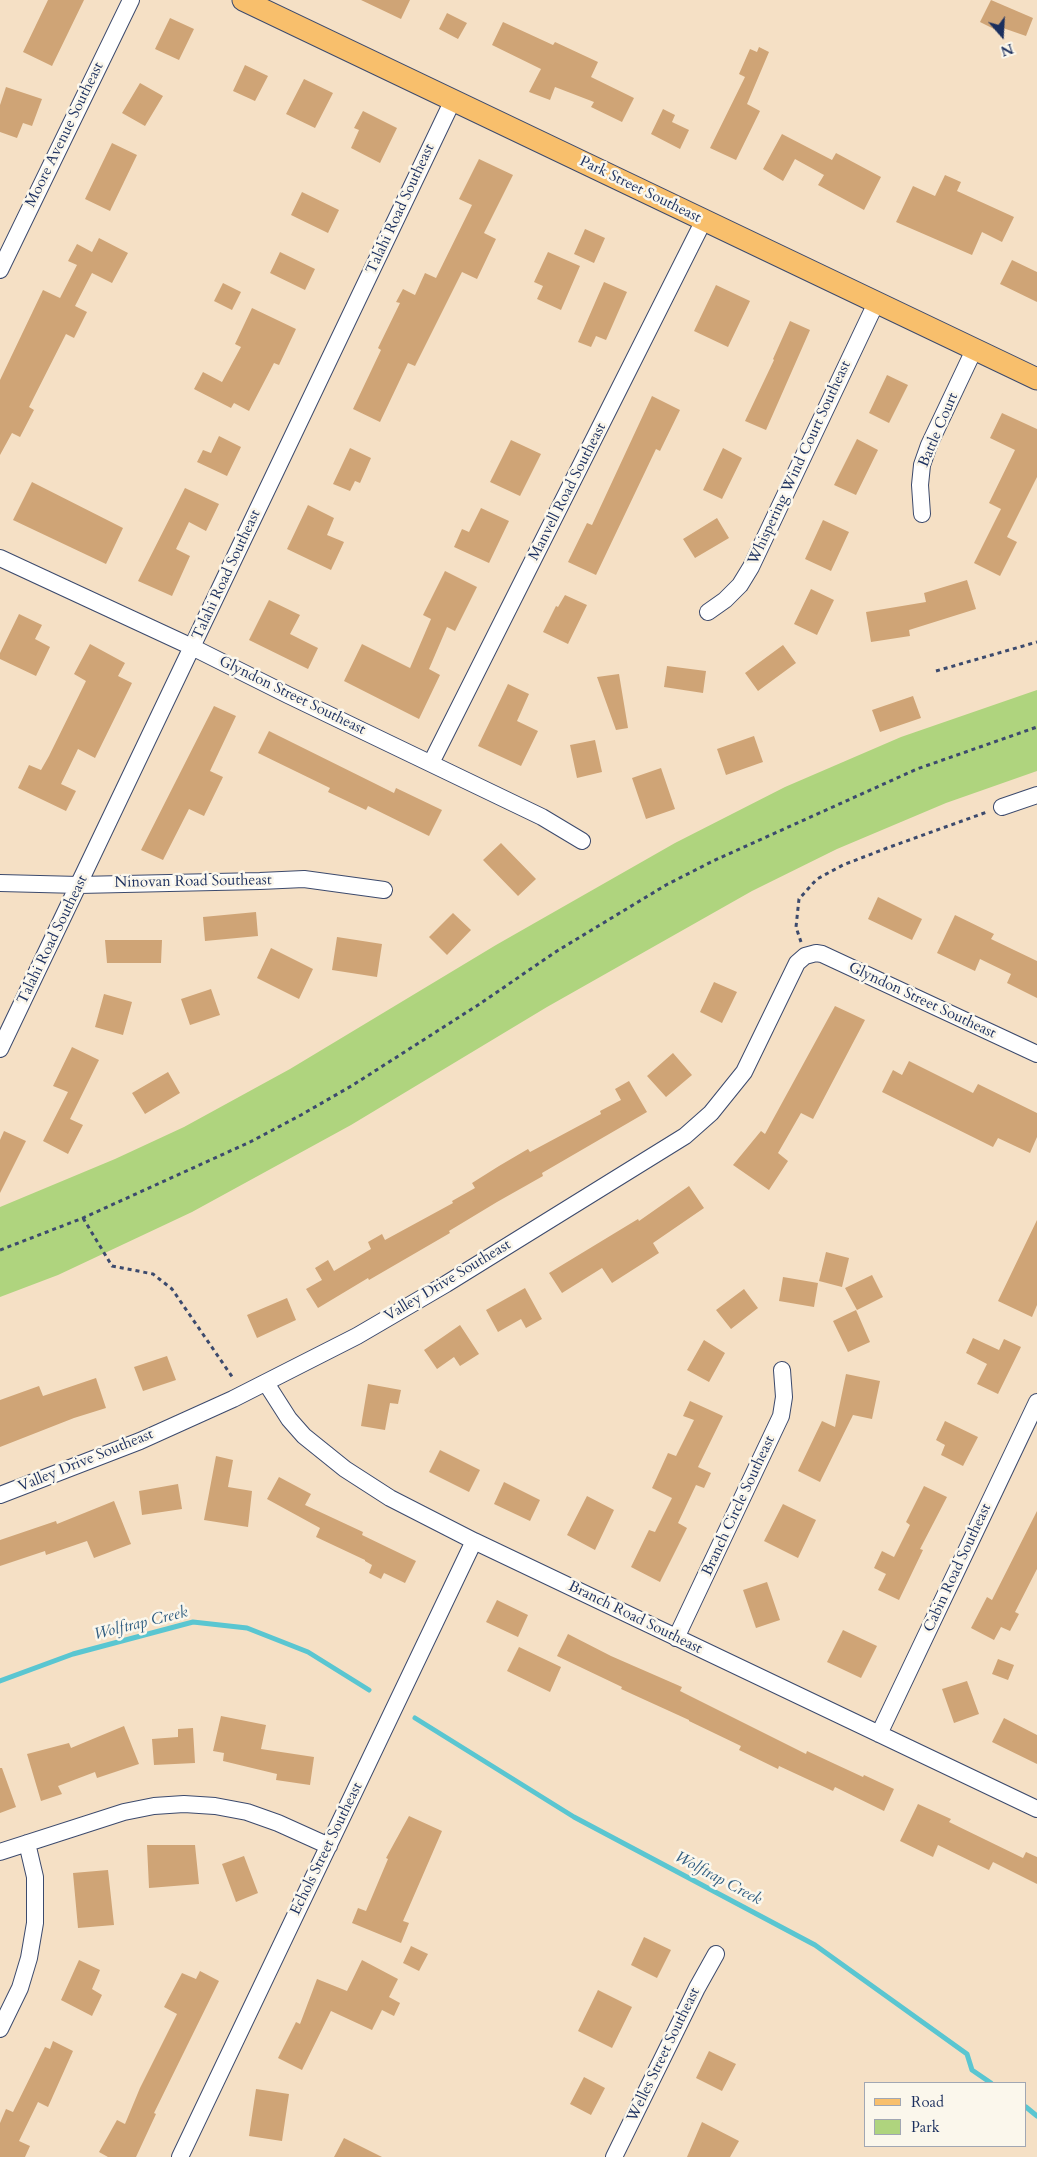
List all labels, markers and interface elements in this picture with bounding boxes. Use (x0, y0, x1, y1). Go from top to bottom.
north arrow (977, 10, 1027, 60)
text: N (998, 39, 1016, 61)
street label: Moore Avenue Southeast (22, 60, 108, 210)
street label: Talahi Road Southeast (363, 141, 439, 277)
street label: Park Street Southeast (576, 153, 704, 227)
street label: Whispering Wind Court Southeast (745, 358, 855, 568)
street label: Battle Court (915, 390, 963, 470)
street label: Manvell Road Southeast (525, 420, 611, 564)
street label: Talahi Road Southeast (189, 507, 265, 643)
street label: Glyndon Street Southeast (216, 653, 368, 739)
street label: Ninovan Road Southeast (114, 872, 272, 892)
street label: Talahi Road Southeast (14, 873, 92, 1007)
street label: Glyndon Street Southeast (845, 959, 999, 1043)
street label: Valley Drive Southeast (382, 1236, 514, 1326)
street label: Valley Drive Southeast (16, 1426, 156, 1496)
street label: Branch Circle Southeast (699, 1433, 779, 1579)
street label: Cabin Road Southeast (920, 1501, 996, 1635)
street label: Branch Road Southeast (565, 1578, 705, 1658)
water label: Wolftrap Creek (92, 1603, 190, 1645)
street label: Echols Street Southeast (287, 1780, 367, 1918)
water label: Wolftrap Creek (671, 1848, 765, 1910)
street label: Welles Street Southeast (624, 1985, 704, 2125)
legend (864, 2082, 1027, 2147)
text: Road (911, 2092, 944, 2112)
text: Park (911, 2117, 940, 2137)

